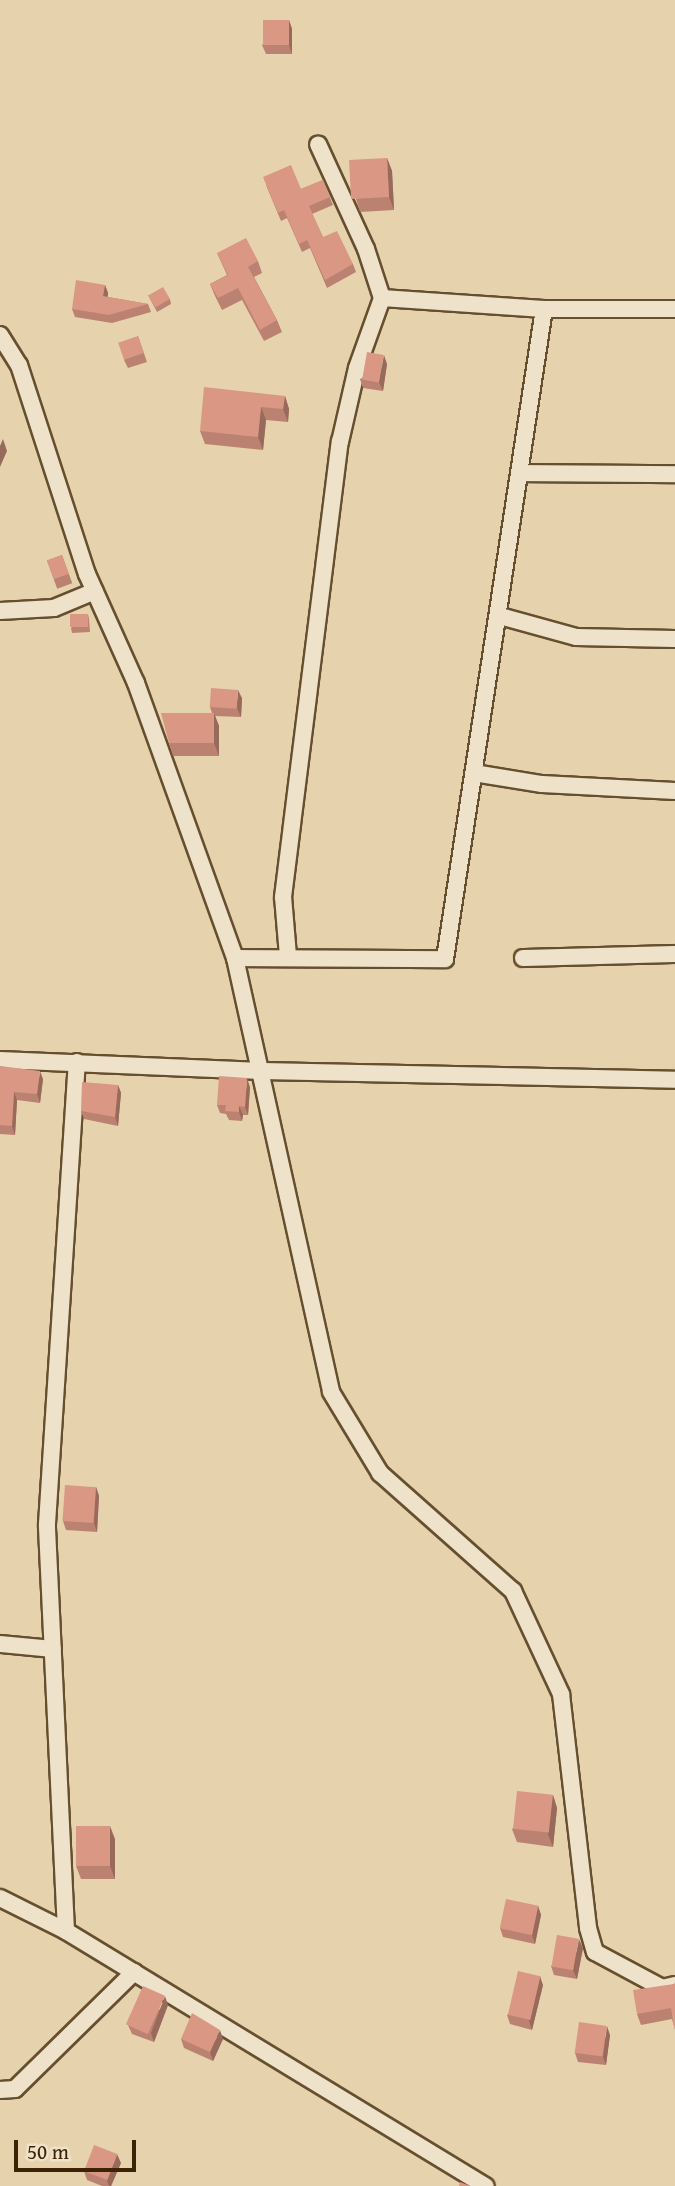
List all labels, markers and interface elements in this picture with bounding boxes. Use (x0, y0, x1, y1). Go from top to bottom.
scale bar (18, 2126, 140, 2170)
text: 50 m (27, 2136, 69, 2167)

